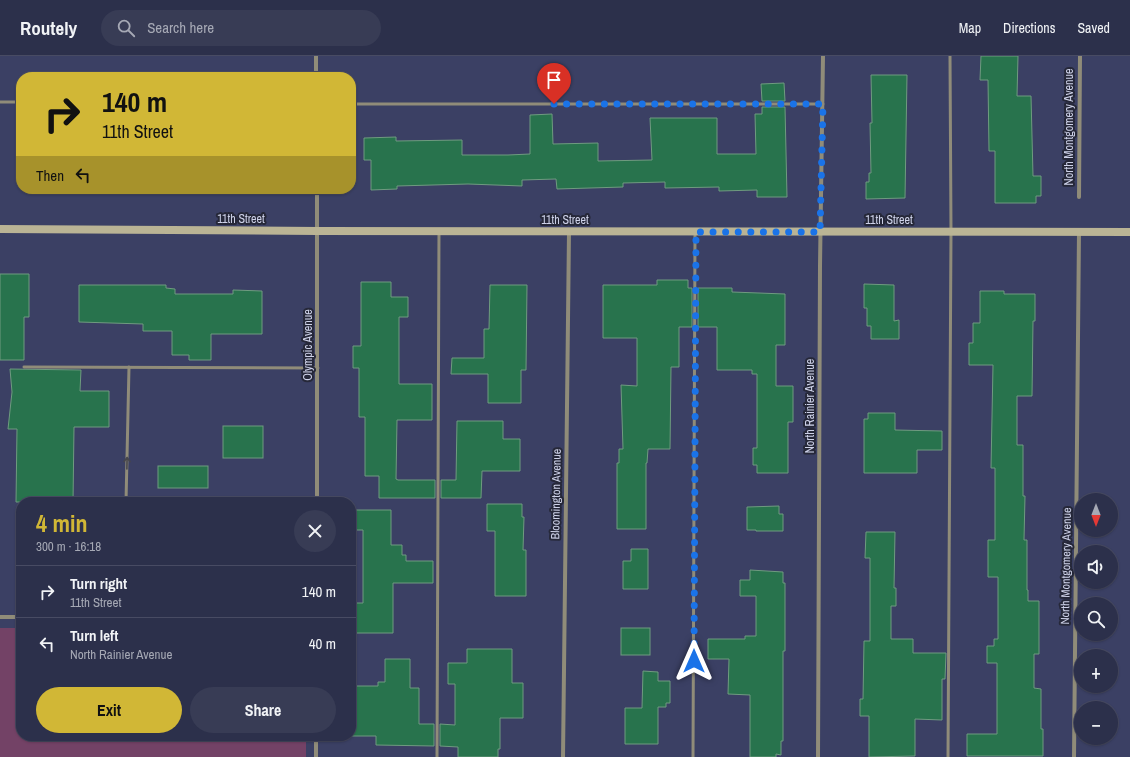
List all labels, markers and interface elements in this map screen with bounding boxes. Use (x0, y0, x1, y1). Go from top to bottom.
search box (101, 10, 381, 46)
text: Routely (20, 15, 77, 41)
icon: search (115, 17, 137, 39)
text: Search here (147, 17, 214, 38)
text: Map (959, 19, 981, 37)
text: Directions (1003, 19, 1055, 37)
text: Saved (1077, 19, 1110, 37)
pin (537, 63, 571, 104)
icon: arrive (543, 69, 565, 91)
street label: North Montgomery Avenue (1061, 69, 1077, 185)
text: 140 m (102, 83, 167, 121)
icon: right (36, 88, 88, 140)
text: 11th Street (102, 119, 173, 144)
icon: left (72, 164, 94, 186)
text: Then (36, 165, 64, 186)
street label: 11th Street (217, 211, 265, 227)
street label: 11th Street (541, 212, 589, 228)
street label: 11th Street (865, 212, 913, 228)
street label: Olympic Avenue (300, 309, 316, 381)
street label: North Rainier Avenue (802, 359, 818, 453)
street label: Bloomington Avenue (547, 449, 565, 539)
one-way arrow (123, 457, 130, 470)
north arrow (1074, 493, 1118, 537)
map controls (1074, 493, 1118, 745)
text: 4 min (36, 507, 87, 539)
street label: North Montgomery Avenue (1057, 507, 1075, 625)
button: close (294, 510, 336, 552)
text: 300 m · 16:18 (36, 538, 101, 555)
button: sound (1074, 545, 1118, 589)
text: Turn right (70, 573, 127, 594)
icon: right (36, 581, 58, 603)
text: 140 m (302, 581, 336, 602)
text: 11th Street (70, 594, 121, 611)
button: search (1074, 597, 1118, 641)
text: Turn left (70, 625, 118, 646)
icon: left (36, 633, 58, 655)
text: 40 m (309, 633, 336, 654)
position arrow (673, 640, 715, 682)
text: North Rainier Avenue (70, 646, 172, 663)
button: + (1074, 649, 1118, 693)
button: Exit (36, 687, 182, 733)
button: Share (190, 687, 336, 733)
button: − (1074, 701, 1118, 745)

